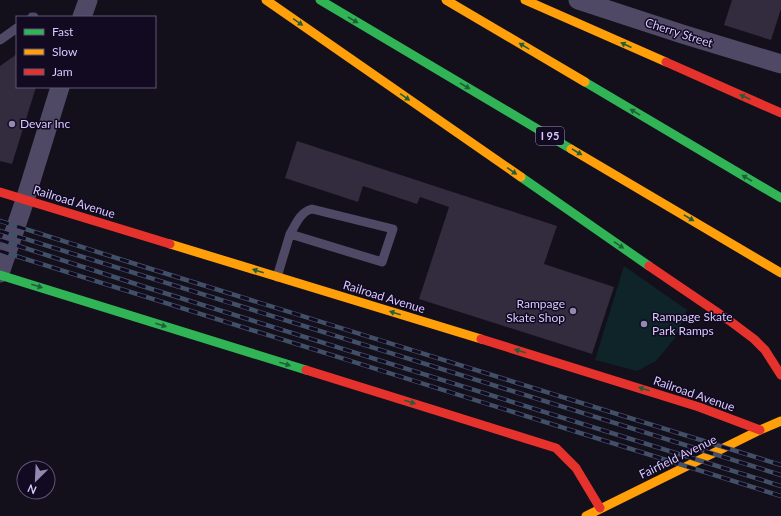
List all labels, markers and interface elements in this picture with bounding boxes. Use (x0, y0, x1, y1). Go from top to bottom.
street label: Cherry Street (643, 15, 716, 51)
legend (16, 16, 156, 88)
one-way arrow (347, 16, 359, 23)
one-way arrow (293, 18, 303, 26)
text: Fast (52, 24, 74, 39)
one-way arrow (620, 41, 632, 47)
one-way arrow (518, 42, 530, 49)
text: Slow (52, 44, 78, 59)
text: Jam (52, 64, 73, 79)
one-way arrow (460, 82, 470, 90)
one-way arrow (400, 93, 410, 101)
one-way arrow (740, 94, 751, 100)
one-way arrow (630, 108, 641, 115)
place label: Devar Inc (20, 116, 70, 131)
marker: Devar Inc (7, 119, 17, 129)
road number: I 95 (536, 127, 564, 145)
one-way arrow (571, 149, 583, 156)
one-way arrow (506, 167, 517, 175)
one-way arrow (741, 174, 753, 181)
street label: Railroad Avenue (31, 182, 117, 221)
one-way arrow (683, 215, 695, 222)
one-way arrow (613, 241, 624, 249)
one-way arrow (251, 268, 263, 274)
street label: Railroad Avenue (341, 277, 427, 316)
one-way arrow (32, 283, 44, 289)
place label: Rampage Skate Shop (506, 296, 565, 325)
marker: Rampage Skate Shop (568, 306, 578, 316)
place label: Rampage Skate Park Ramps (652, 309, 733, 338)
one-way arrow (389, 310, 401, 316)
marker: Rampage Skate Park Ramps (639, 319, 649, 329)
one-way arrow (156, 322, 168, 328)
one-way arrow (513, 348, 525, 354)
one-way arrow (280, 361, 292, 367)
street label: Railroad Avenue (651, 373, 737, 414)
one-way arrow (638, 386, 650, 392)
one-way arrow (404, 399, 416, 405)
street label: Fairfield Avenue (637, 431, 719, 482)
north arrow (16, 460, 56, 500)
text: N (25, 482, 38, 497)

